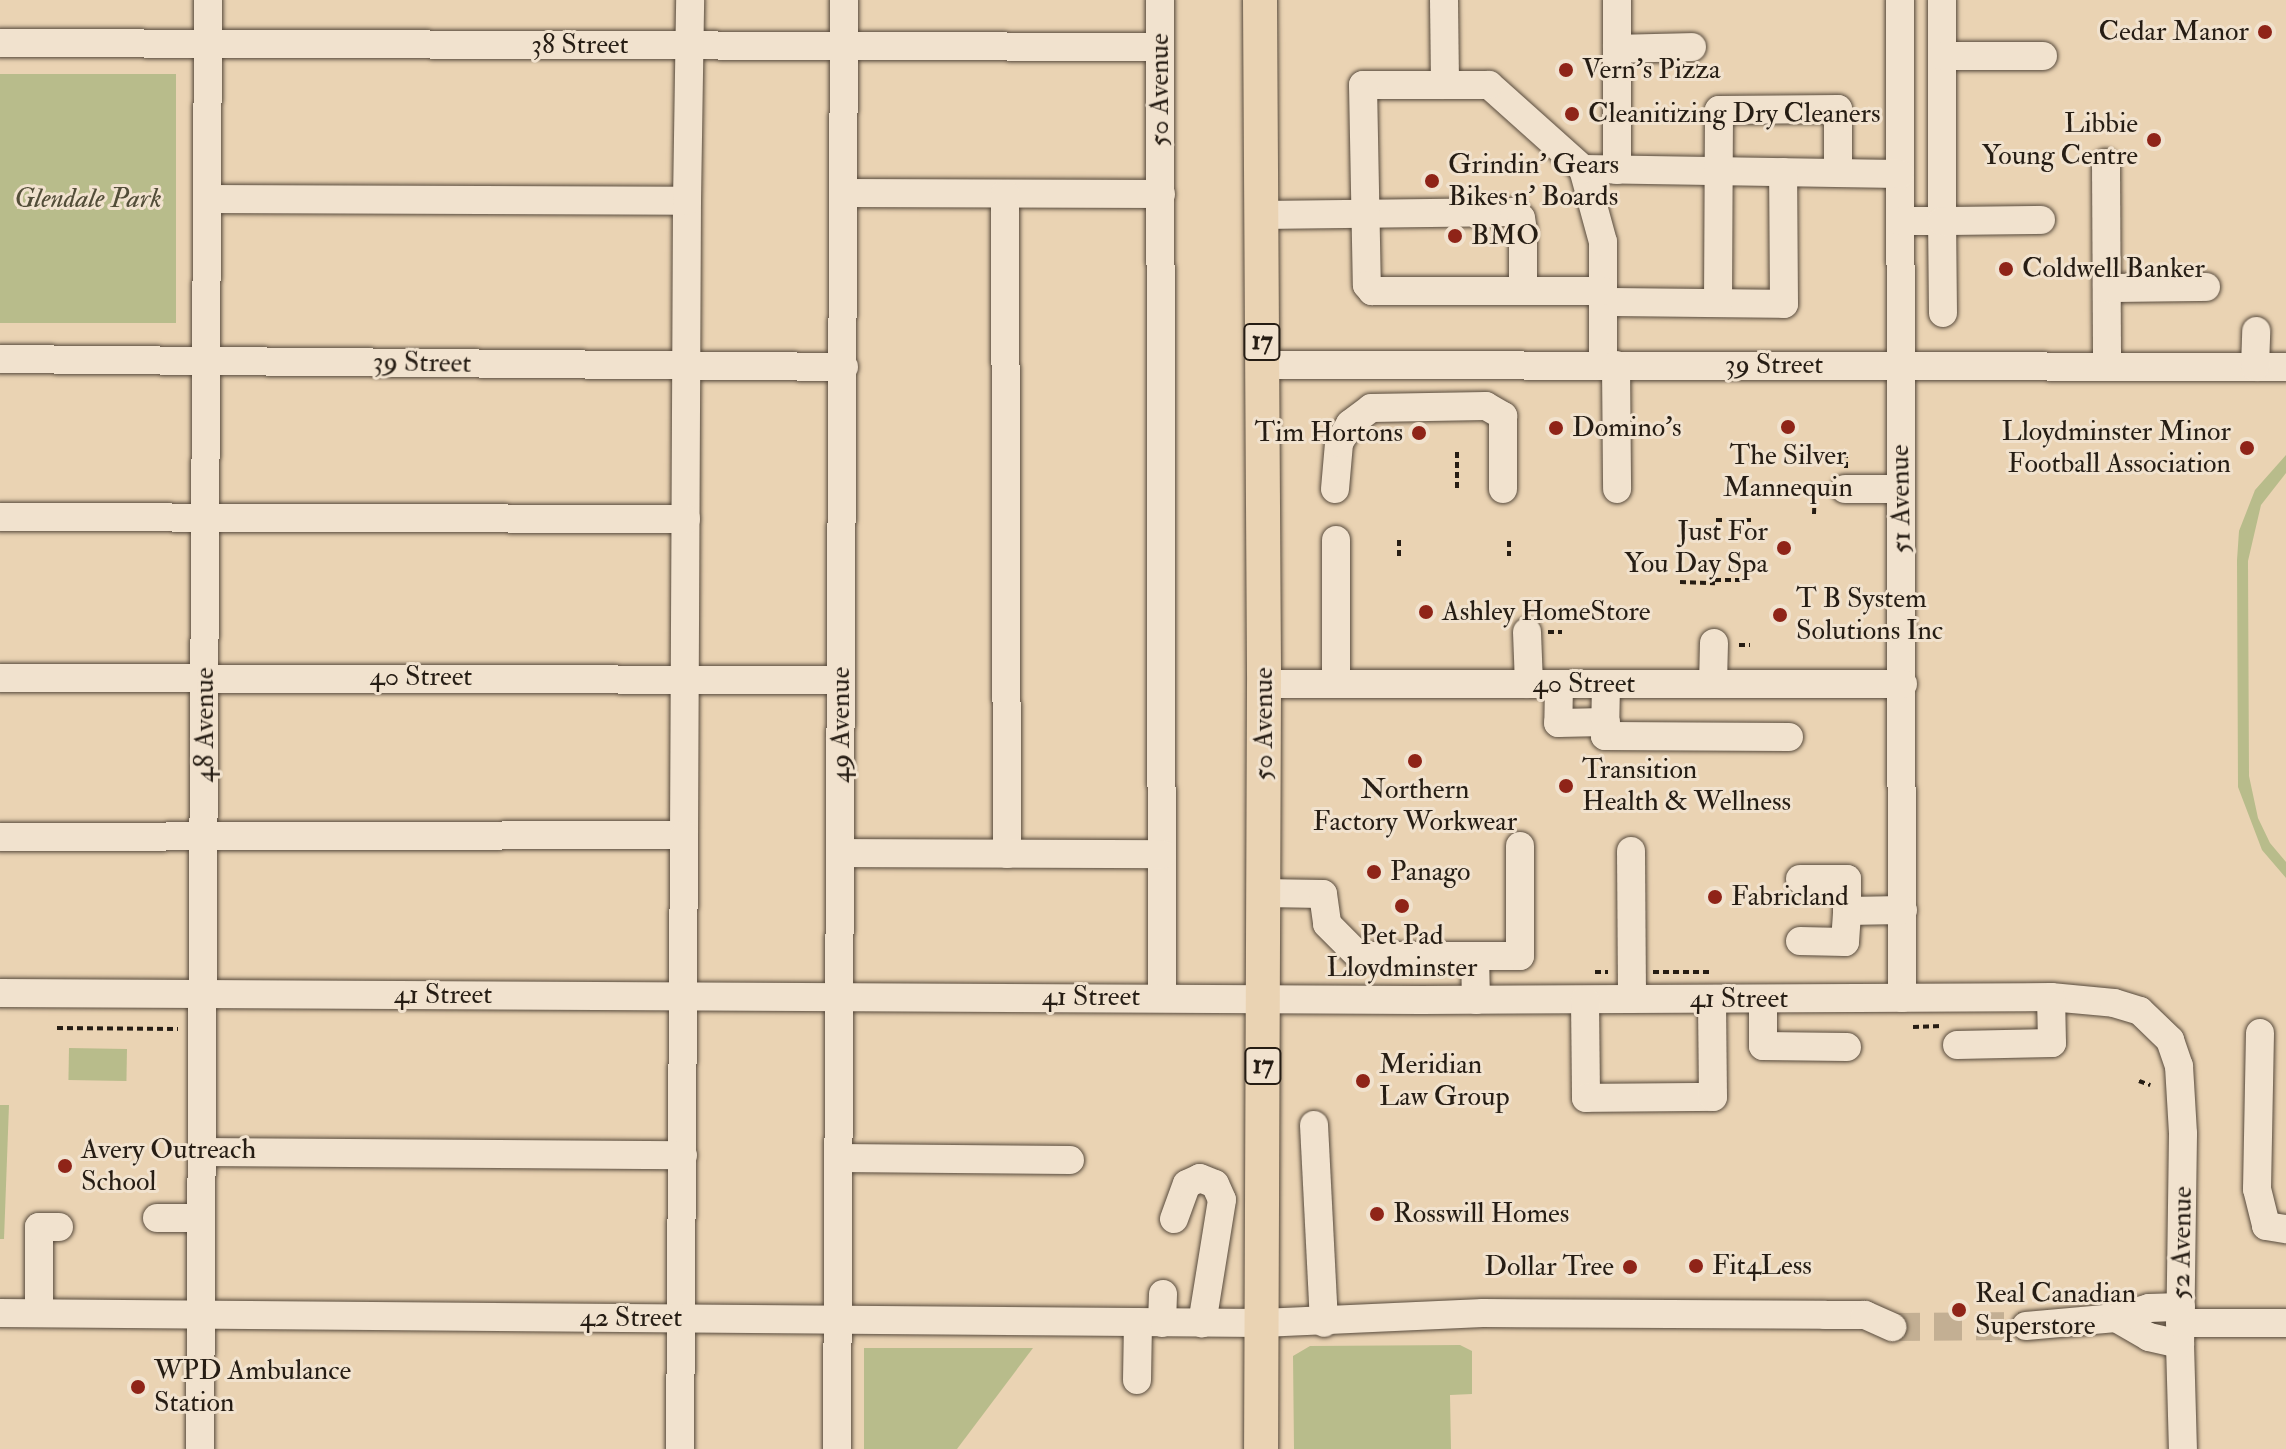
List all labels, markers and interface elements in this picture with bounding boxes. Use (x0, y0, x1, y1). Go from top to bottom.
place label: Cedar Manor (2098, 15, 2249, 49)
marker: Cedar Manor (2256, 23, 2274, 41)
street label: 38 Street (531, 28, 629, 62)
street label: 50 Avenue (1143, 33, 1177, 147)
place label: Vern's Pizza (1582, 53, 1721, 87)
marker: Vern's Pizza (1557, 61, 1575, 79)
place label: Cleanitizing Dry Cleaners (1588, 97, 1881, 131)
marker: Cleanitizing Dry Cleaners (1563, 105, 1581, 123)
place label: Libbie Young Centre (1982, 107, 2138, 173)
marker: Libbie Young Centre (2145, 131, 2163, 149)
place label: Grindin' Gears Bikes n' Boards (1448, 148, 1619, 214)
marker: Grindin' Gears Bikes n' Boards (1423, 172, 1441, 190)
park label: Glendale Park (14, 182, 162, 216)
place label: BMO (1471, 219, 1539, 253)
marker: BMO (1446, 227, 1464, 245)
place label: Coldwell Banker (2022, 252, 2205, 286)
marker: Coldwell Banker (1997, 260, 2015, 278)
road number: 17 (1242, 320, 1282, 364)
street label: 39 Street (372, 345, 472, 381)
street label: 39 Street (1725, 348, 1823, 382)
place label: Domino's (1572, 411, 1682, 445)
place label: Lloydminster Minor Football Association (2001, 415, 2231, 481)
place label: Tim Hortons (1255, 416, 1403, 450)
marker: The Silver Mannequin (1779, 418, 1797, 436)
marker: Domino's (1547, 419, 1565, 437)
marker: Tim Hortons (1410, 424, 1428, 442)
place label: The Silver Mannequin (1723, 439, 1853, 505)
marker: Lloydminster Minor Football Association (2238, 439, 2256, 457)
street label: 51 Avenue (1883, 444, 1919, 554)
place label: Just For You Day Spa (1624, 515, 1768, 581)
marker: Just For You Day Spa (1775, 539, 1793, 557)
place label: T B System Solutions Inc (1796, 582, 1943, 648)
place label: Ashley HomeStore (1442, 595, 1650, 629)
marker: Ashley HomeStore (1417, 603, 1435, 621)
marker: T B System Solutions Inc (1771, 606, 1789, 624)
street label: 40 Street (370, 660, 472, 694)
street label: 48 Avenue (188, 667, 222, 783)
street label: 49 Avenue (824, 667, 858, 783)
street label: 50 Avenue (1247, 667, 1281, 781)
street label: 40 Street (1533, 667, 1635, 701)
marker: Northern Factory Workwear (1406, 752, 1424, 770)
place label: Transition Health & Wellness (1582, 753, 1791, 819)
place label: Northern Factory Workwear (1313, 773, 1517, 839)
marker: Transition Health & Wellness (1557, 777, 1575, 795)
place label: Panago (1390, 855, 1470, 889)
marker: Panago (1365, 863, 1383, 881)
place label: Fabricland (1731, 880, 1849, 914)
marker: Fabricland (1706, 888, 1724, 906)
marker: Pet Pad Lloydminster (1393, 897, 1411, 915)
place label: Pet Pad Lloydminster (1327, 919, 1477, 985)
street label: 41 Street (394, 978, 492, 1012)
street label: 41 Street (1042, 980, 1140, 1014)
street label: 41 Street (1690, 982, 1788, 1016)
road number: 17 (1243, 1044, 1283, 1088)
place label: Meridian Law Group (1379, 1048, 1510, 1114)
marker: Meridian Law Group (1354, 1072, 1372, 1090)
place label: Avery Outreach School (81, 1133, 256, 1199)
marker: Avery Outreach School (56, 1157, 74, 1175)
street label: 52 Avenue (2164, 1186, 2200, 1300)
place label: Rosswill Homes (1393, 1197, 1569, 1231)
marker: Rosswill Homes (1368, 1205, 1386, 1223)
place label: Fit4Less (1712, 1249, 1812, 1283)
place label: Dollar Tree (1484, 1250, 1614, 1284)
marker: Fit4Less (1687, 1257, 1705, 1275)
marker: Dollar Tree (1621, 1258, 1639, 1276)
place label: Real Canadian Superstore (1975, 1277, 2136, 1343)
street label: 42 Street (580, 1301, 682, 1335)
marker: Real Canadian Superstore (1950, 1301, 1968, 1319)
place label: WPD Ambulance Station (154, 1354, 351, 1420)
marker: WPD Ambulance Station (129, 1378, 147, 1396)

